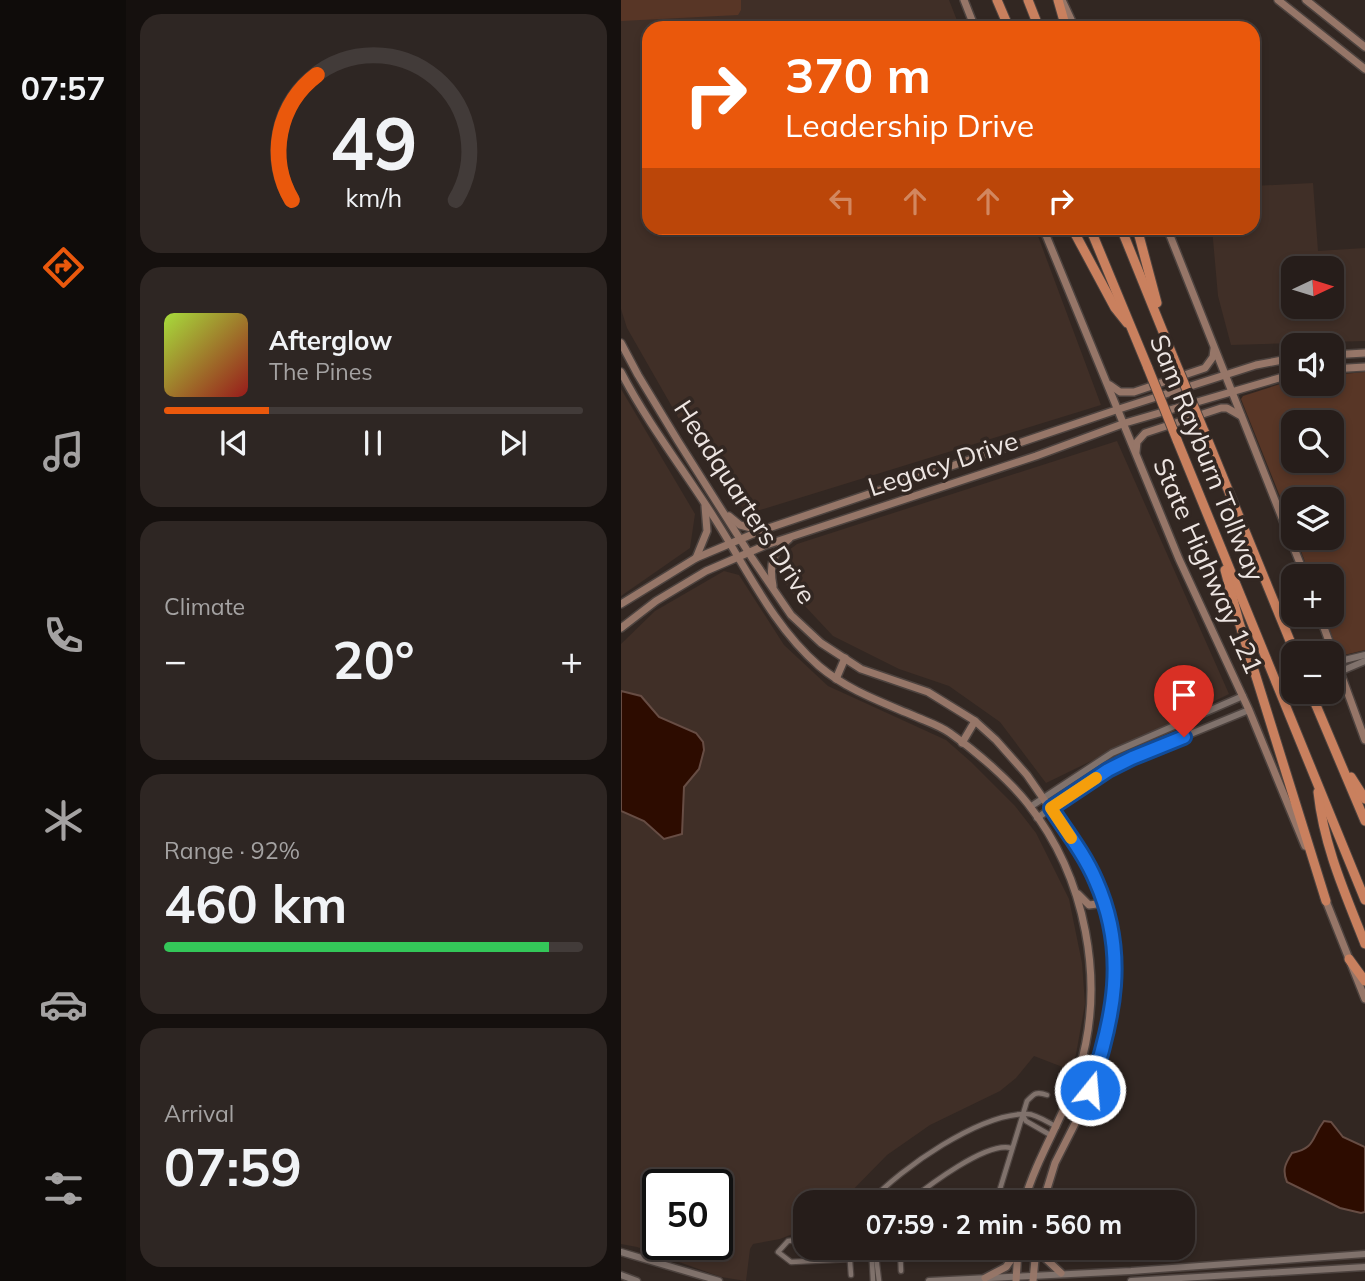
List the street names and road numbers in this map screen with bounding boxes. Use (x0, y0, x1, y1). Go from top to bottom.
street label: Sam Rayburn Tollway (1143, 330, 1272, 586)
street label: Headquarters Drive (667, 394, 824, 610)
street label: Legacy Drive (864, 424, 1022, 503)
street label: State Highway 121 (1146, 453, 1271, 679)

